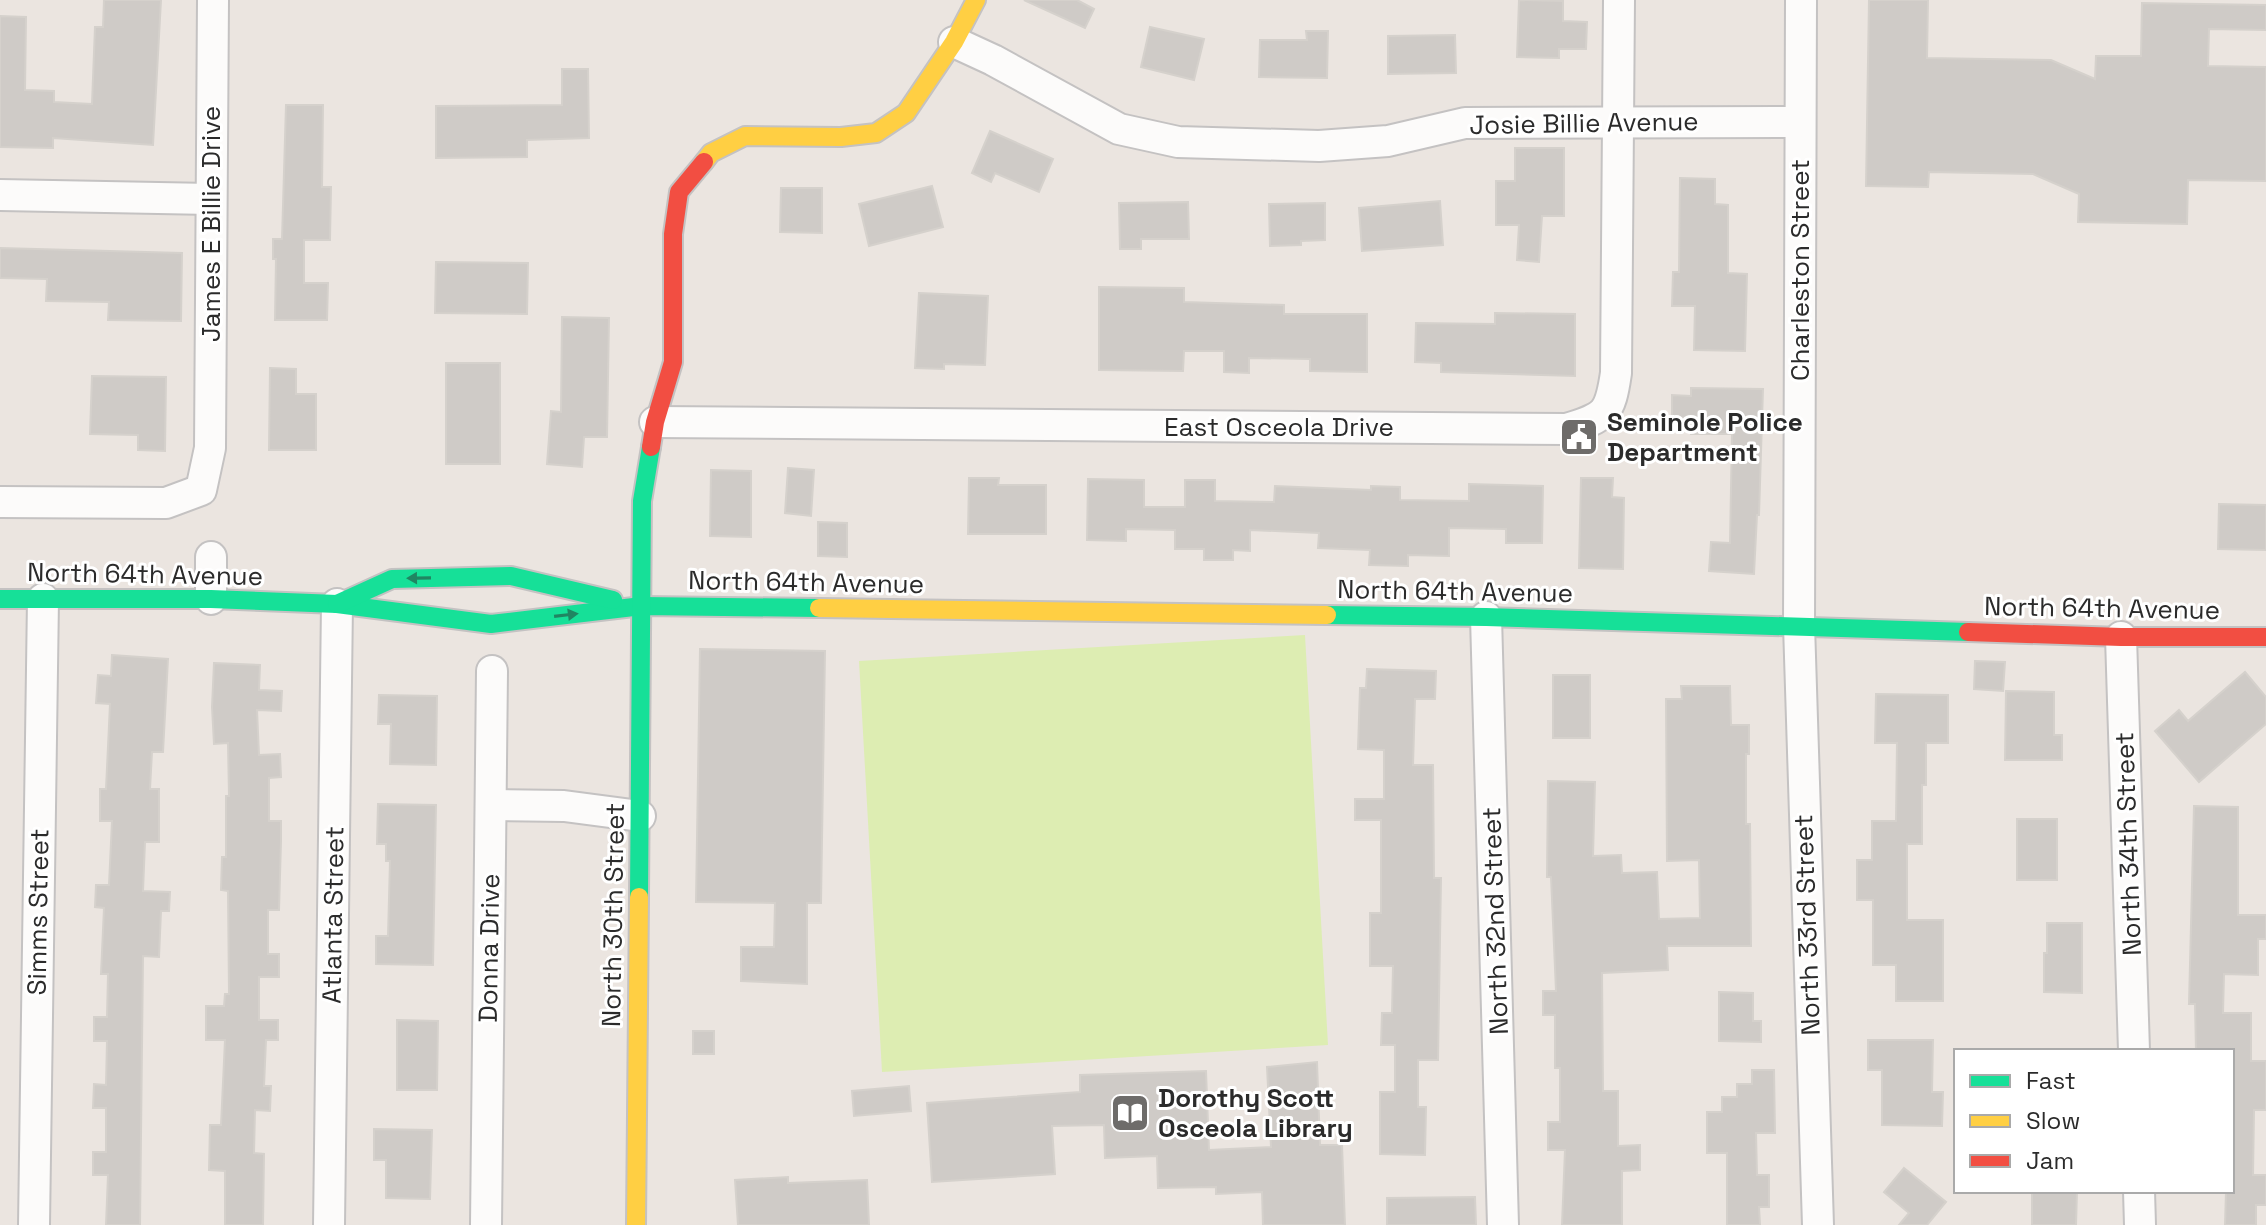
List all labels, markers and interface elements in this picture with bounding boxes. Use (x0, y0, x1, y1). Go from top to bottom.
street label: Josie Billie Avenue (1469, 104, 1699, 142)
street label: James E Billie Drive (194, 106, 228, 342)
street label: Charleston Street (1783, 159, 1817, 381)
place label: Seminole Police Department (1607, 405, 1803, 469)
street label: East Osceola Drive (1164, 410, 1394, 444)
public building icon: Seminole Police Department (1558, 416, 1600, 458)
street label: North 64th Avenue (27, 555, 263, 593)
street label: North 64th Avenue (688, 563, 924, 601)
one-way arrow (406, 572, 431, 585)
street label: North 64th Avenue (1337, 572, 1573, 610)
street label: North 64th Avenue (1984, 589, 2220, 627)
one-way arrow (554, 609, 579, 622)
street label: North 34th Street (2107, 732, 2149, 956)
street label: North 30th Street (594, 803, 632, 1027)
street label: North 32nd Street (1474, 807, 1516, 1035)
street label: North 33rd Street (1786, 814, 1828, 1036)
street label: Atlanta Street (314, 826, 352, 1004)
street label: Simms Street (20, 828, 56, 996)
street label: Donna Drive (471, 873, 507, 1023)
legend (1954, 1049, 2234, 1193)
text: Fast (2026, 1065, 2076, 1096)
place label: Dorothy Scott Osceola Library (1158, 1081, 1353, 1145)
library icon: Dorothy Scott Osceola Library (1109, 1092, 1151, 1134)
text: Slow (2026, 1105, 2080, 1136)
text: Jam (2026, 1145, 2074, 1176)

